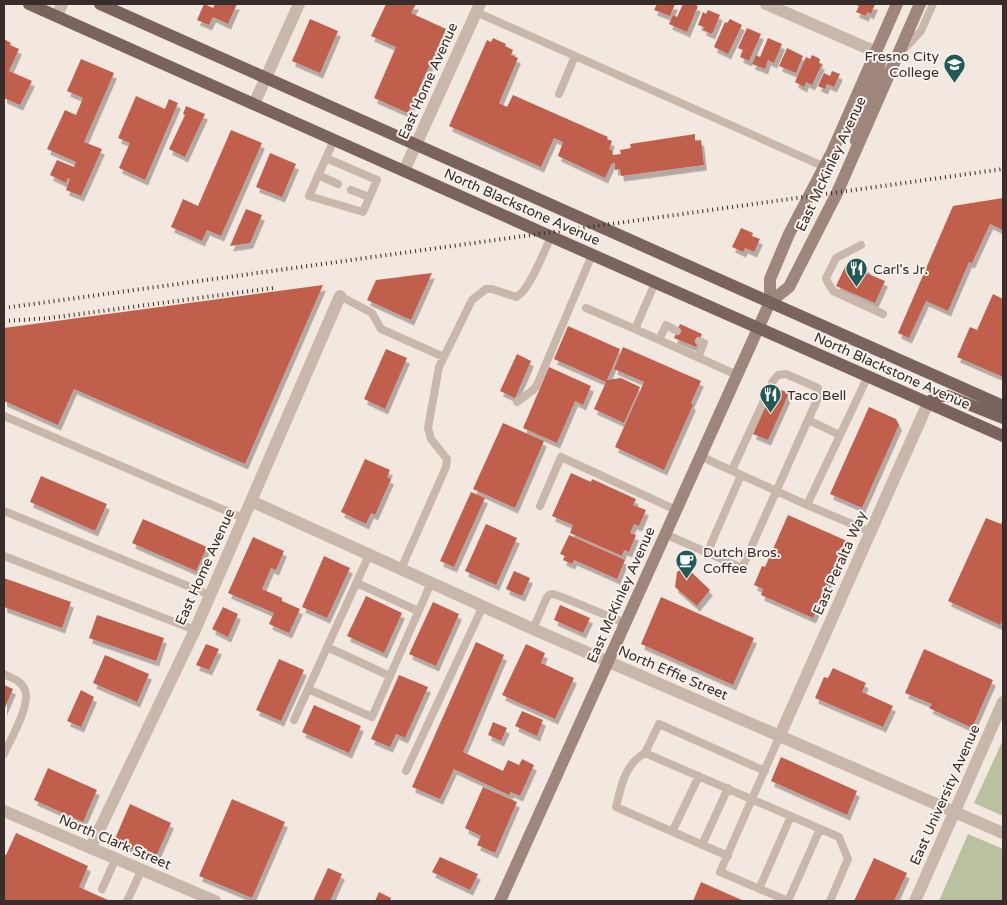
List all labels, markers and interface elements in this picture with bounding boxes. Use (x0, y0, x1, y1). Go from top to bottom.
street label: East Home Avenue (395, 20, 461, 142)
place label: Fresno City College (864, 48, 939, 81)
school or university icon: Fresno City College (943, 52, 967, 83)
street label: East McKinley Avenue (792, 94, 870, 234)
street label: North Blackstone Avenue (441, 165, 603, 249)
restaurant icon: Carl's Jr. (845, 257, 869, 288)
place label: Carl's Jr. (873, 261, 928, 278)
street label: North Blackstone Avenue (811, 329, 973, 413)
restaurant icon: Taco Bell (759, 383, 783, 414)
place label: Taco Bell (787, 387, 846, 404)
street label: East Home Avenue (172, 506, 238, 628)
street label: East Peralta Way (809, 508, 871, 618)
street label: East McKinley Avenue (583, 524, 659, 666)
place label: Dutch Bros. Coffee (703, 544, 780, 577)
cafe icon: Dutch Bros. Coffee (675, 548, 699, 579)
street label: North Effie Street (616, 642, 731, 704)
street label: East University Avenue (906, 722, 984, 868)
street label: North Clark Street (56, 811, 174, 874)

